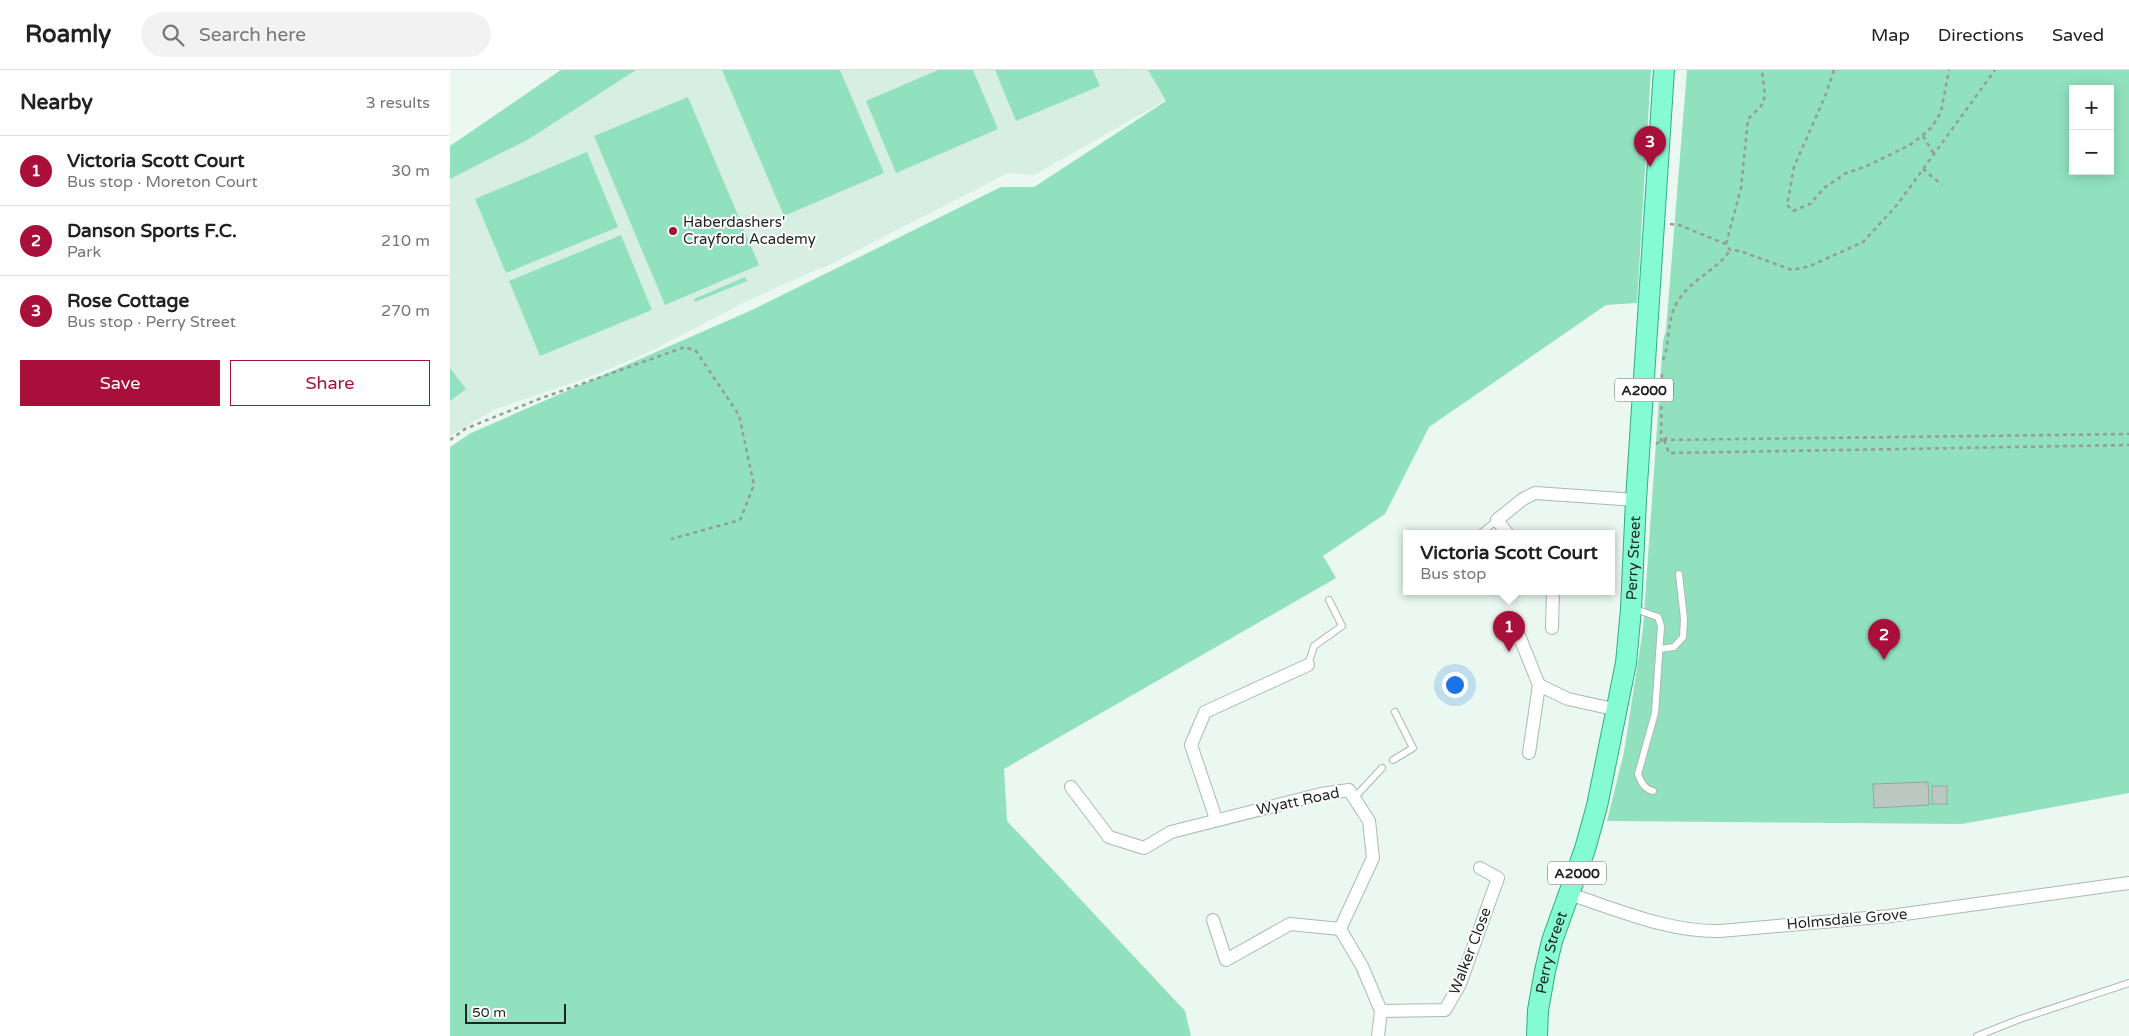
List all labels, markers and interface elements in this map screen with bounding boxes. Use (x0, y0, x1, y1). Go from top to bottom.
search box (141, 12, 491, 57)
text: Roamly (25, 20, 111, 49)
icon: search (159, 21, 187, 49)
text: Search here (199, 24, 306, 46)
text: Map (1871, 24, 1910, 46)
text: Directions (1938, 24, 2024, 46)
text: Saved (2052, 24, 2104, 46)
map controls (2069, 85, 2114, 175)
button: + (2069, 85, 2114, 130)
text: Nearby (20, 90, 93, 115)
text: 3 results (366, 93, 430, 113)
pin: 3 (1634, 126, 1666, 167)
button: − (2069, 130, 2114, 175)
text: Victoria Scott Court (67, 150, 244, 172)
text: 1 (31, 161, 41, 181)
text: 30 m (391, 161, 430, 181)
text: Bus stop · Moreton Court (67, 172, 258, 192)
place label: Haberdashers' Crayford Academy (683, 213, 816, 248)
text: Danson Sports F.C. (67, 220, 237, 242)
marker: Haberdashers' Crayford Academy (667, 225, 679, 237)
text: 2 (31, 231, 41, 251)
text: 210 m (381, 231, 430, 251)
text: Park (67, 242, 101, 262)
text: Rose Cottage (67, 290, 189, 312)
text: 3 (31, 301, 41, 321)
text: 270 m (381, 301, 430, 321)
text: Bus stop · Perry Street (67, 312, 236, 332)
button: Save (20, 360, 220, 406)
button: Share (230, 360, 430, 406)
road number: A2000 (1615, 378, 1673, 402)
street label: Perry Street (1622, 515, 1644, 601)
popup (1403, 530, 1615, 595)
text: Victoria Scott Court (1420, 542, 1598, 564)
text: Bus stop (1420, 564, 1486, 584)
pin: 1 (1493, 611, 1525, 652)
pin: 2 (1868, 619, 1900, 660)
your location (1442, 672, 1468, 698)
street label: Wyatt Road (1255, 783, 1341, 819)
road number: A2000 (1548, 861, 1606, 884)
street label: Walker Close (1445, 905, 1495, 997)
street label: Holmsdale Grove (1786, 905, 1908, 933)
street label: Perry Street (1532, 909, 1571, 995)
scale bar (465, 1001, 566, 1024)
text: 50 m (472, 1004, 506, 1021)

